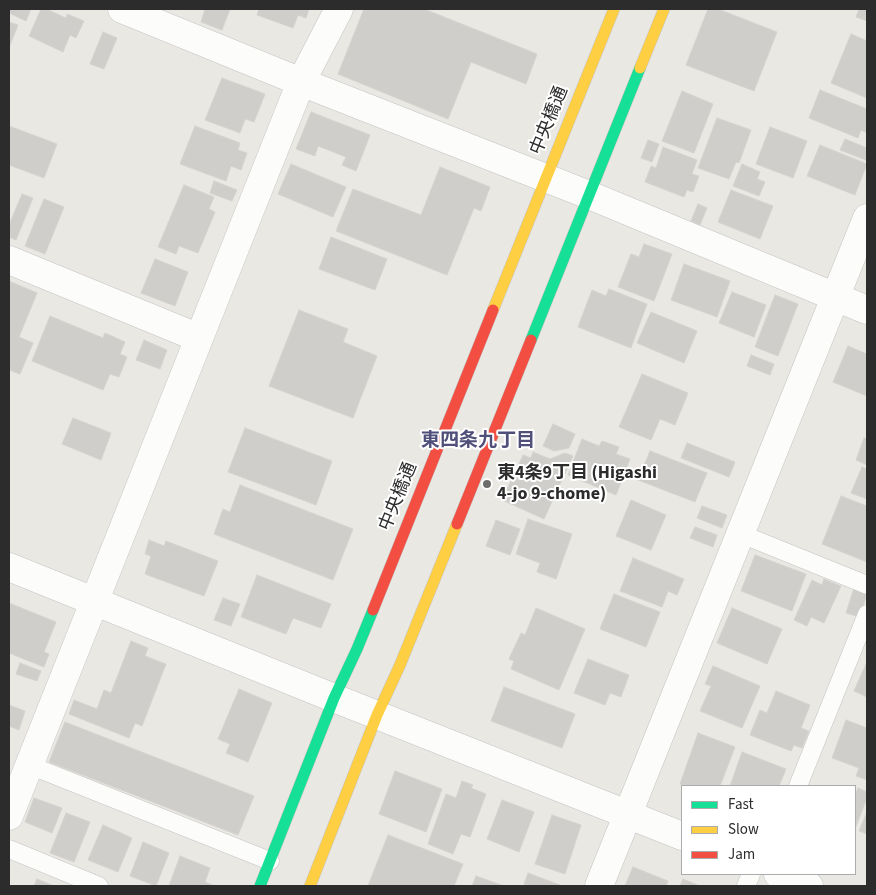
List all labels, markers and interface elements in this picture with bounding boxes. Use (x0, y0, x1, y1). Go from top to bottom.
street label: 中央橋通 (527, 84, 573, 158)
district label: 東四条九丁目 (421, 431, 535, 453)
street label: 中央橋通 (376, 460, 422, 534)
place label: 東4条9丁目 (Higashi 4-jo 9-chome) (497, 463, 657, 506)
marker: 東4条9丁目 (Higashi 4-jo 9-chome) (481, 478, 493, 490)
legend (681, 785, 856, 875)
text: Fast (728, 794, 754, 815)
text: Slow (728, 819, 759, 840)
text: Jam (728, 844, 755, 865)

